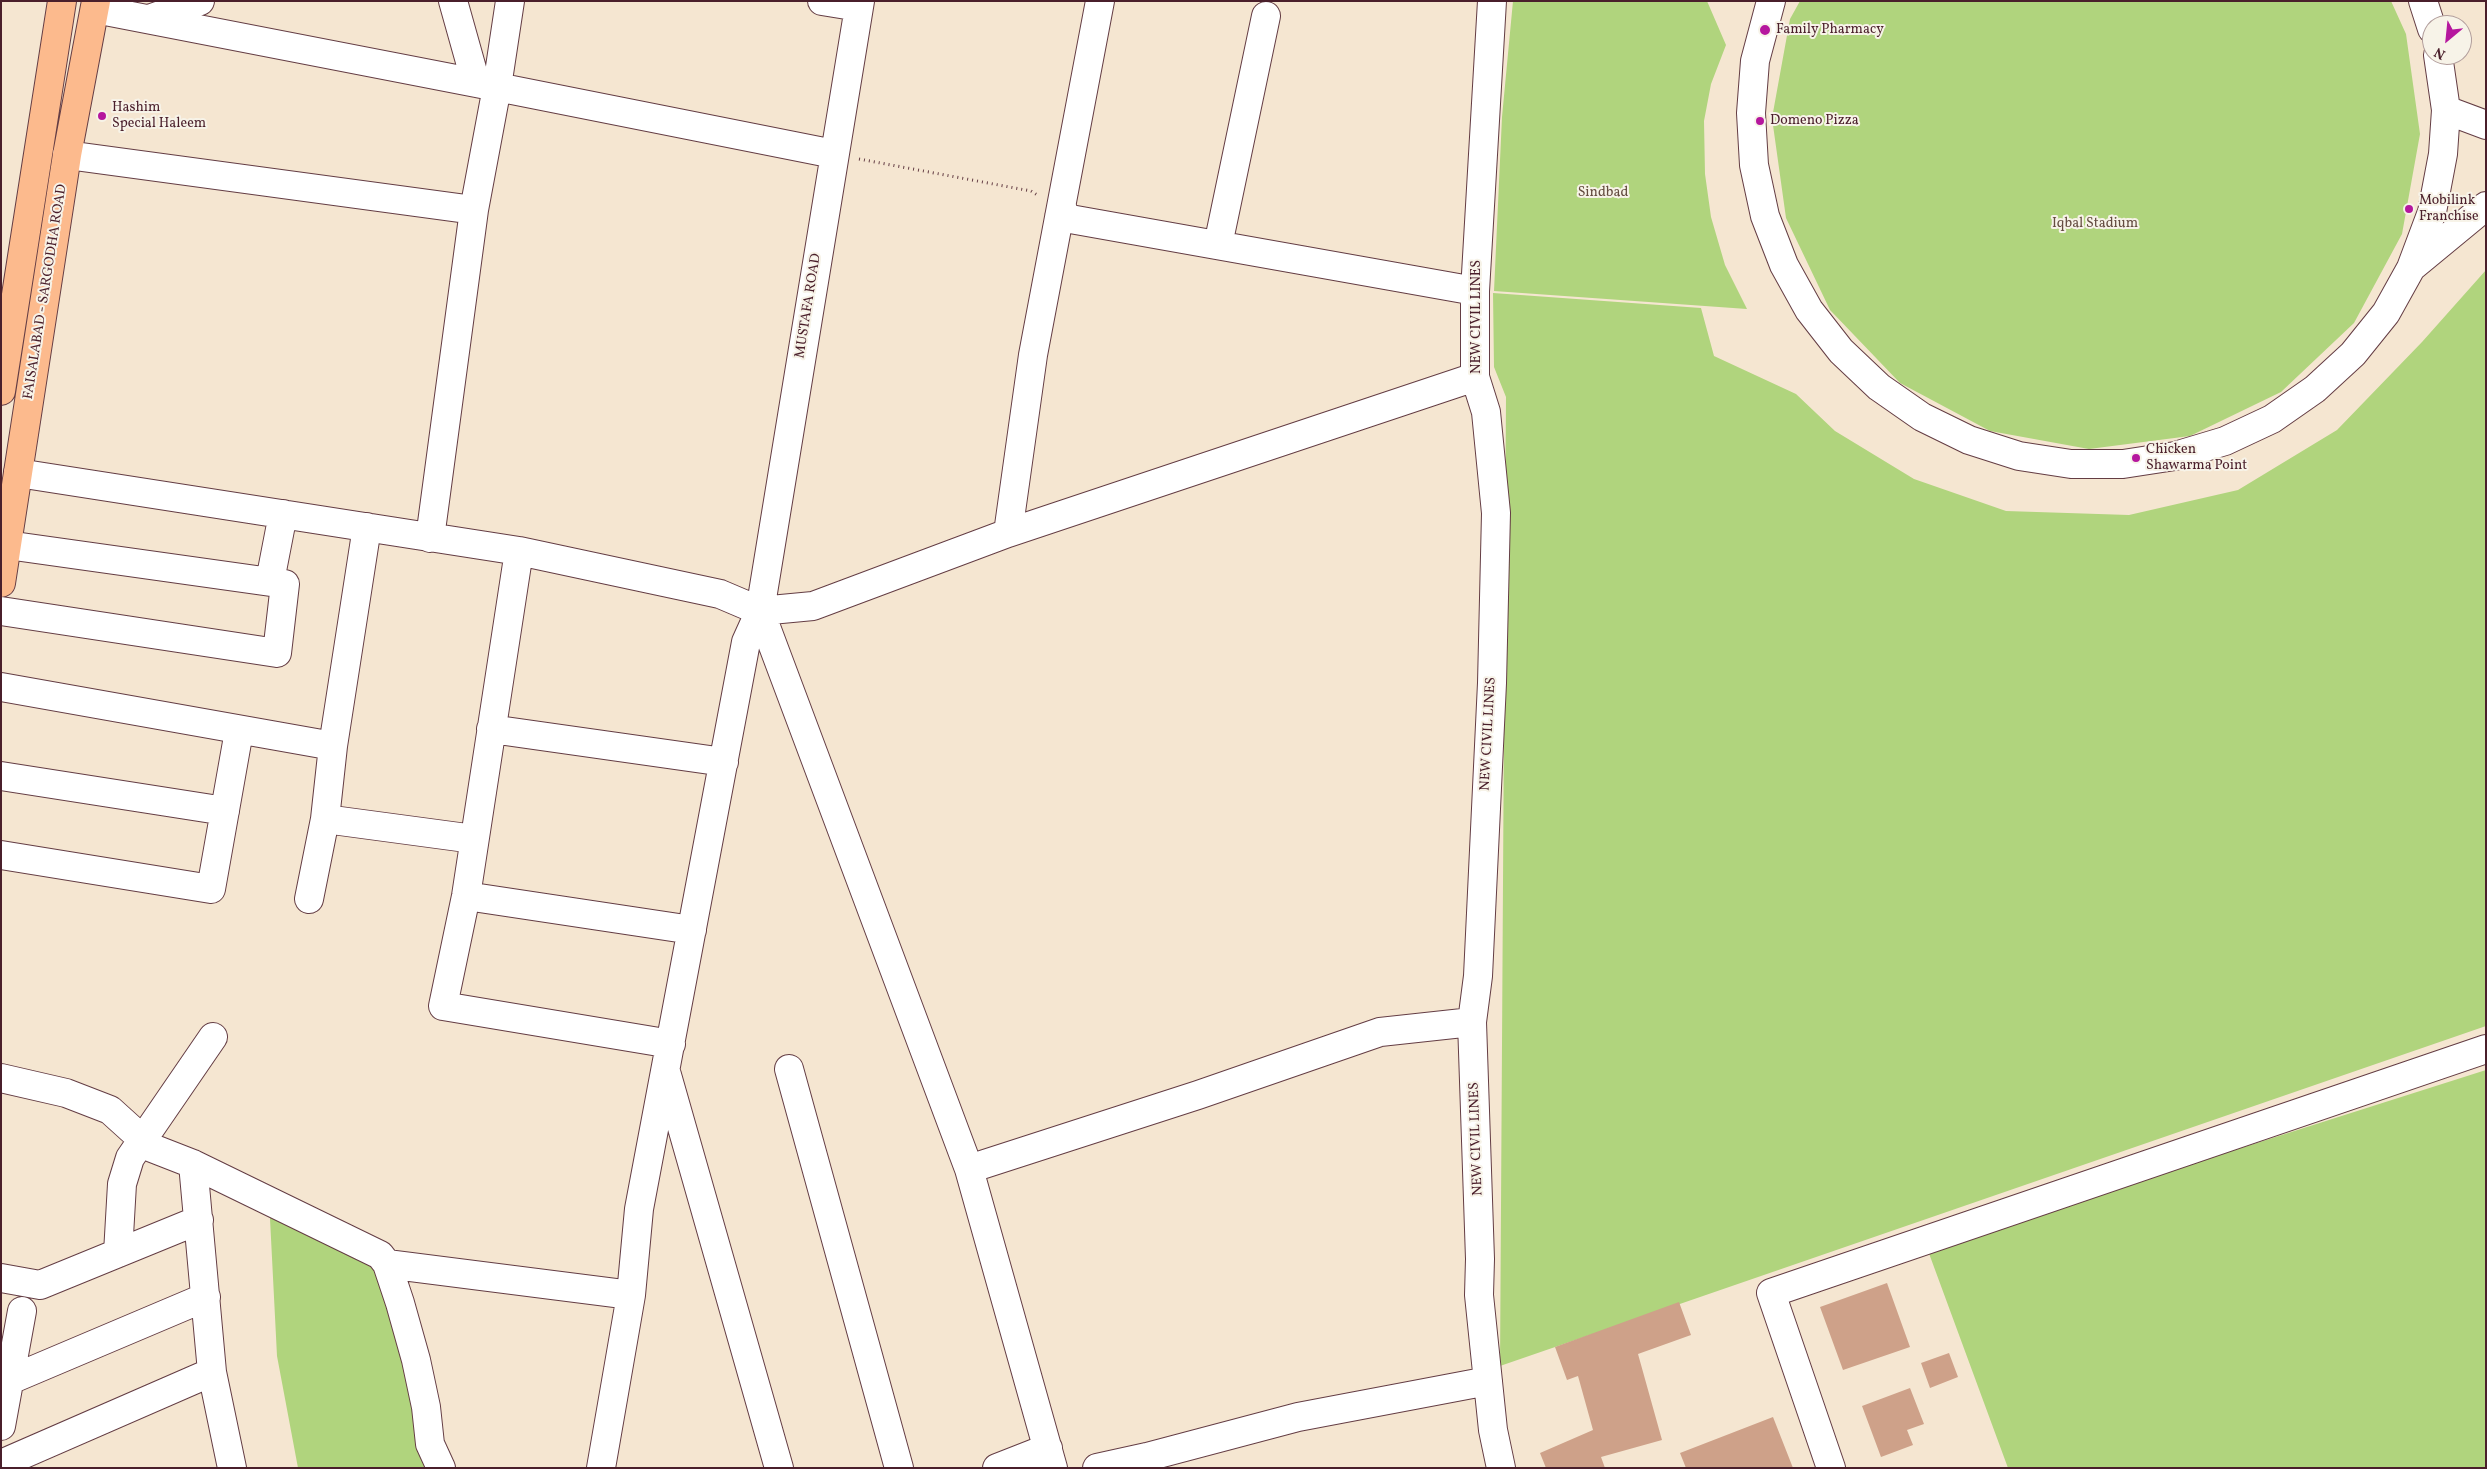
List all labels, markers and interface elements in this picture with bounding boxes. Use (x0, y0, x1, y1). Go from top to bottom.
north arrow (2422, 15, 2472, 65)
place label: Family Pharmacy (1776, 22, 1884, 38)
marker: Family Pharmacy (1758, 23, 1772, 37)
text: N (2431, 42, 2449, 64)
place label: Hashim Special Haleem (112, 100, 206, 132)
marker: Hashim Special Haleem (96, 110, 108, 122)
place label: Domeno Pizza (1770, 113, 1859, 129)
marker: Domeno Pizza (1754, 115, 1766, 127)
street label: FAISALABAD - SARGODHA ROAD (21, 183, 71, 401)
park label: Sindbad (1578, 185, 1628, 201)
place label: Mobilink Franchise (2419, 193, 2479, 226)
marker: Mobilink Franchise (2403, 203, 2415, 215)
park label: Iqbal Stadium (2052, 216, 2138, 232)
street label: MUSTAFA ROAD (792, 252, 826, 360)
street label: NEW CIVIL LINES (1469, 260, 1485, 374)
place label: Chicken Shawarma Point (2146, 442, 2247, 474)
marker: Chicken Shawarma Point (2130, 452, 2142, 464)
street label: NEW CIVIL LINES (1478, 677, 1500, 791)
street label: NEW CIVIL LINES (1467, 1082, 1487, 1196)

